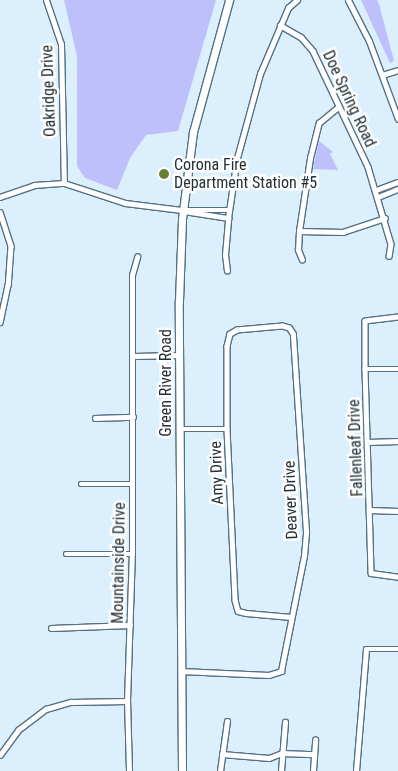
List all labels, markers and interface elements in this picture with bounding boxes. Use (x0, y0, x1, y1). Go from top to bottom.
street label: Oakridge Drive (38, 45, 60, 137)
street label: Doe Spring Road (318, 48, 380, 150)
place label: Corona Fire Department Station #5 (174, 155, 317, 193)
marker: Corona Fire Department Station #5 (158, 168, 170, 180)
street label: Green River Road (156, 329, 176, 437)
street label: Fallenleaf Drive (345, 399, 367, 497)
street label: Amy Drive (206, 441, 228, 505)
street label: Deaver Drive (280, 460, 302, 540)
street label: Mountainside Drive (108, 502, 130, 624)

